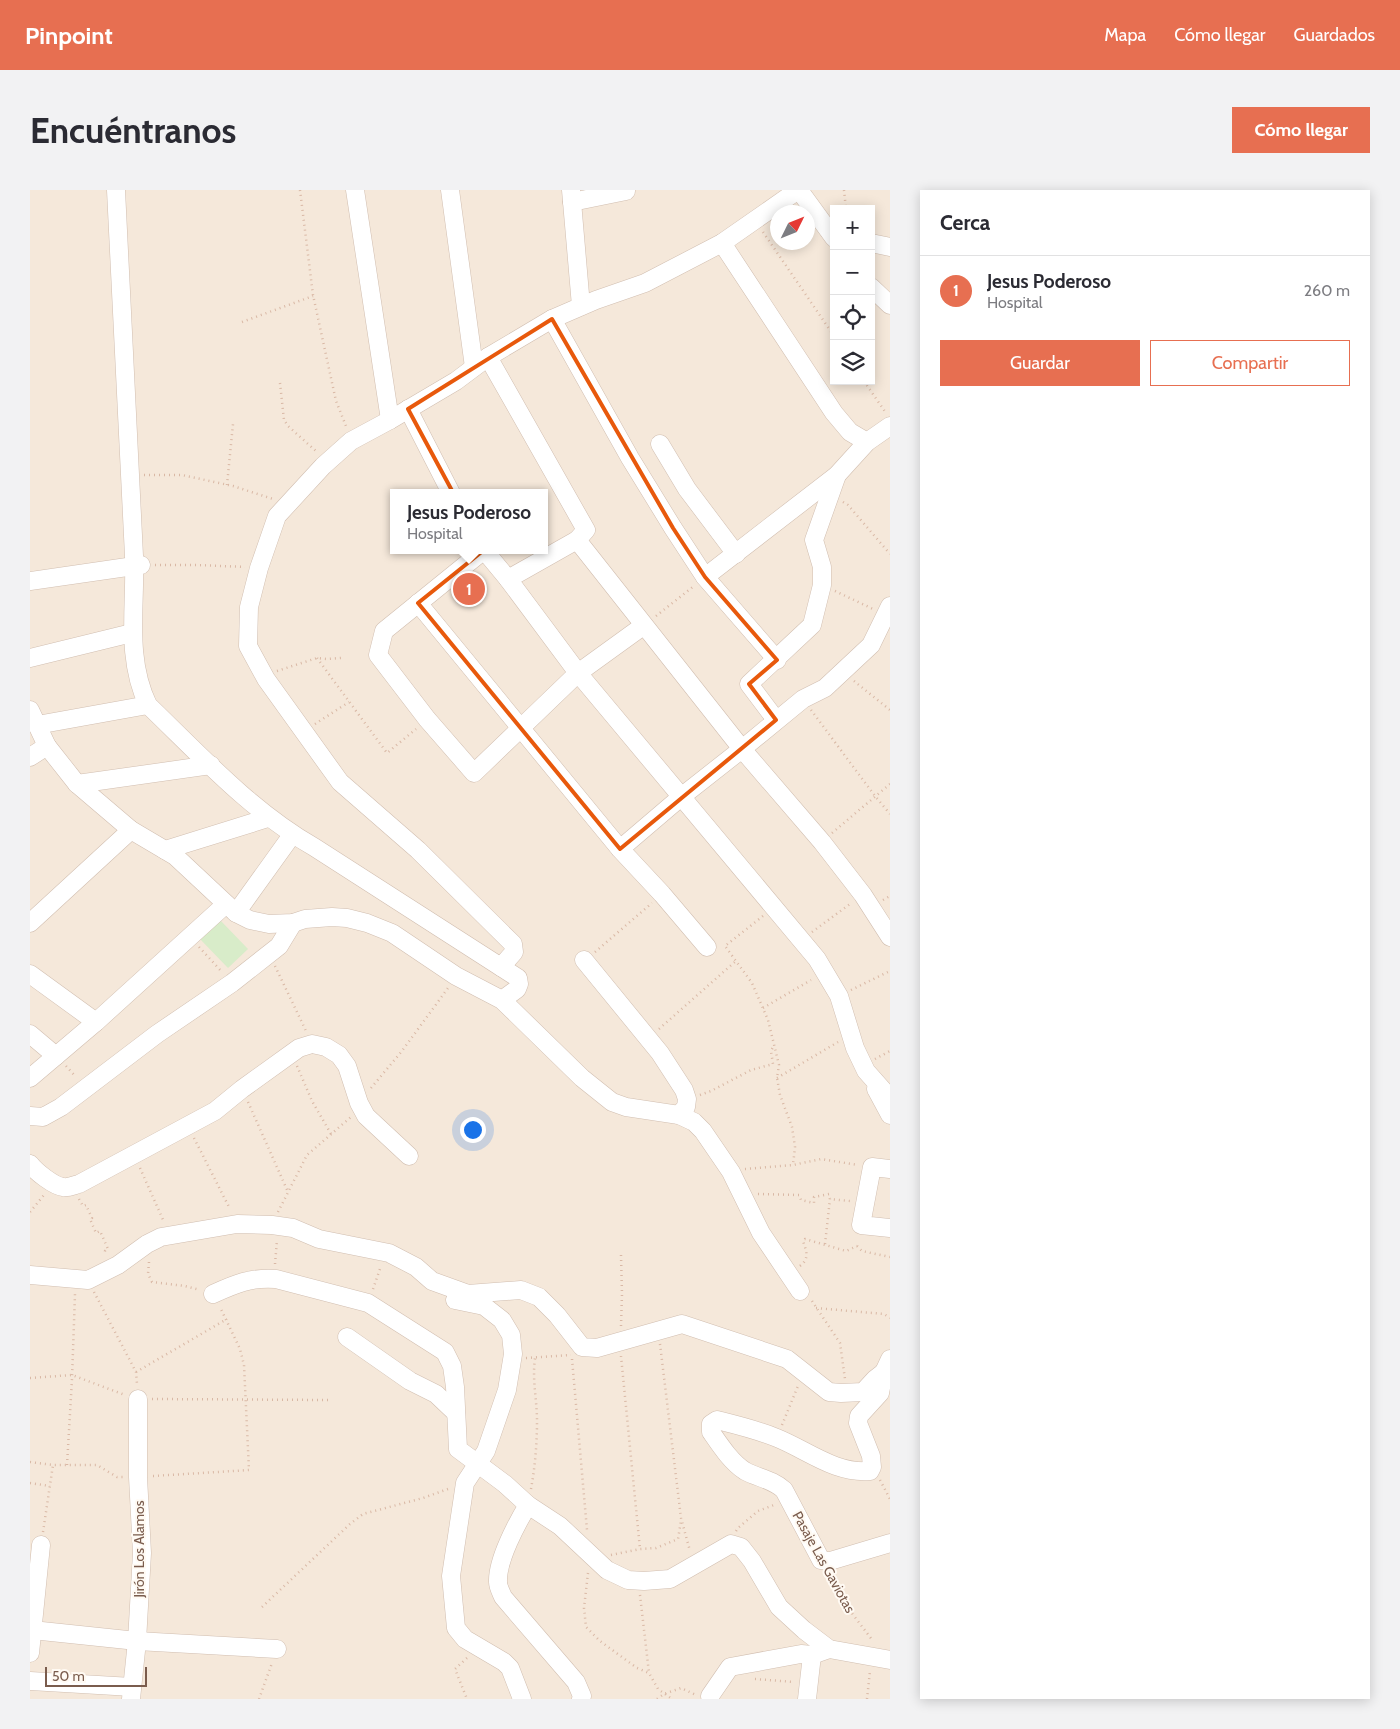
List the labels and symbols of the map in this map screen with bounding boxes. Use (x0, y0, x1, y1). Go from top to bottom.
north arrow (770, 205, 815, 250)
pin: 1 (453, 570, 485, 608)
your location (460, 1117, 486, 1143)
street label: Jirón Los Alamos (130, 1500, 148, 1599)
street label: Pasaje Las Gaviotas (789, 1508, 860, 1616)
scale bar (45, 1664, 148, 1687)

